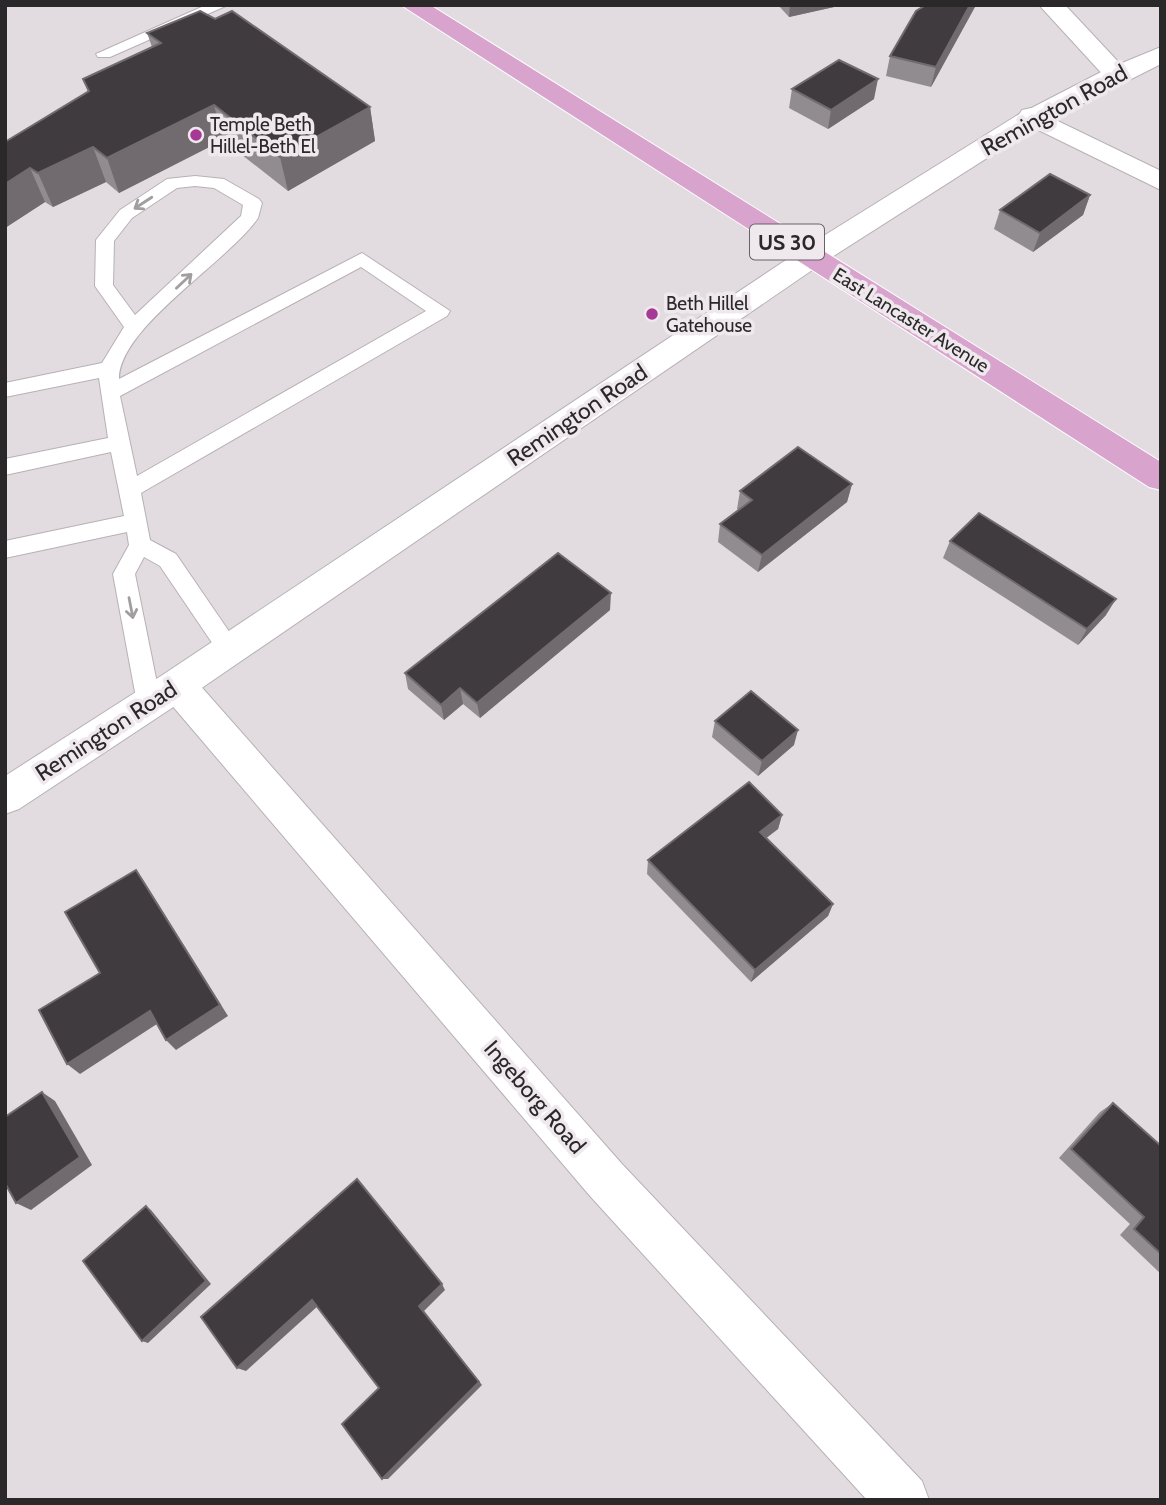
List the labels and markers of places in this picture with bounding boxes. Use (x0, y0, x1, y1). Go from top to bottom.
place label: Temple Beth Hillel-Beth El (210, 113, 316, 158)
marker: Temple Beth Hillel-Beth El (188, 127, 204, 143)
place label: Beth Hillel Gatehouse (666, 292, 752, 337)
marker: Beth Hillel Gatehouse (644, 306, 660, 322)

